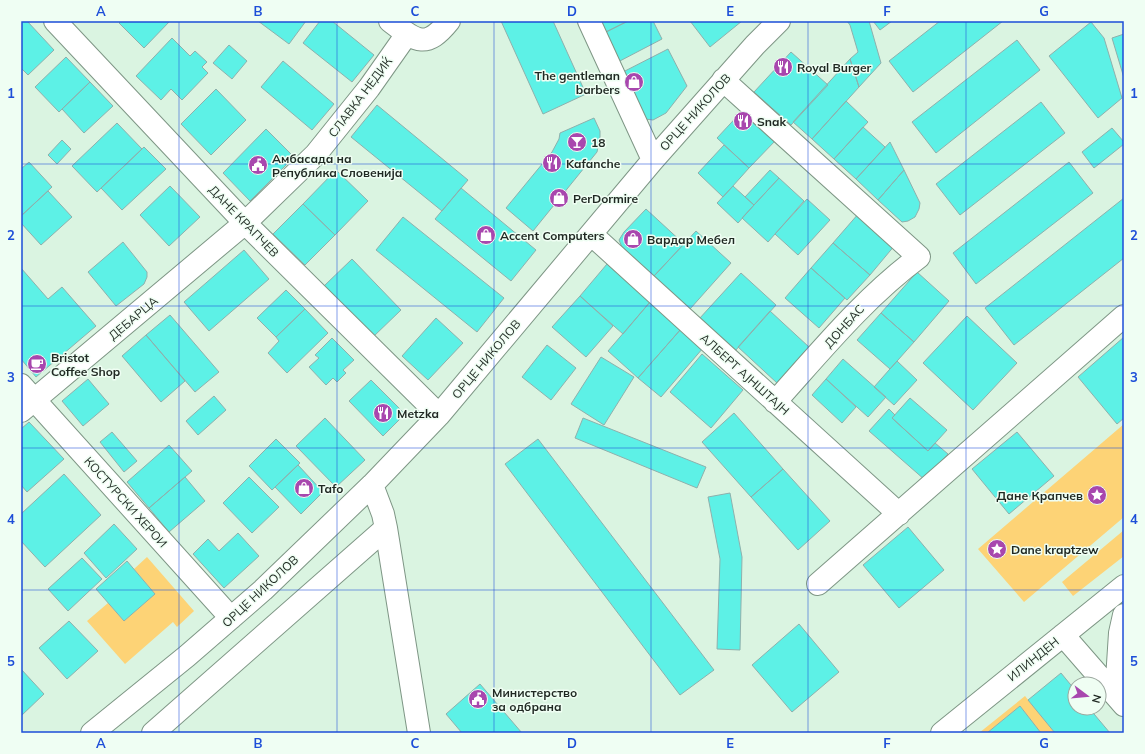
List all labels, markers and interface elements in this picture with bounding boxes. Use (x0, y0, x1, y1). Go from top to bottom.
text: A (96, 3, 106, 19)
text: B (254, 3, 263, 19)
text: C (411, 3, 420, 19)
text: D (567, 3, 577, 19)
text: E (726, 3, 734, 19)
text: F (883, 3, 891, 19)
text: G (1039, 3, 1049, 19)
street label: СЛАВКА НЕДИЌ (325, 54, 395, 140)
restaurant icon: Royal Burger (772, 56, 794, 78)
place label: Royal Burger (797, 60, 872, 75)
place label: The gentleman barbers (534, 68, 620, 97)
street label: ОРЦЕ НИКОЛОВ (656, 70, 734, 154)
shop icon: The gentleman barbers (623, 71, 645, 93)
text: 1 (7, 85, 15, 101)
text: 1 (1130, 85, 1138, 101)
restaurant icon: Snak (732, 110, 754, 132)
place label: Snak (757, 114, 786, 129)
bar icon: 18 (566, 131, 588, 153)
place label: 18 (591, 135, 605, 150)
place label: Амбасада на Република Словенија (272, 151, 402, 180)
restaurant icon: Kafanche (541, 152, 563, 174)
public building icon: Амбасада на Република Словенија (247, 154, 269, 176)
place label: Kafanche (566, 156, 621, 171)
street label: ДАНЕ КРАПЧЕВ (206, 182, 282, 260)
shop icon: PerDormire (548, 187, 570, 209)
place label: PerDormire (573, 191, 638, 206)
shop icon: Accent Computers (475, 224, 497, 246)
text: 2 (7, 227, 15, 243)
text: 2 (1130, 227, 1138, 243)
place label: Accent Computers (500, 228, 604, 243)
shop icon: Вардар Мебел (622, 228, 644, 250)
place label: Вардар Мебел (647, 232, 735, 247)
street label: ДЕБАРЦА (105, 293, 161, 343)
street label: ДОНБАС (821, 301, 867, 351)
street label: ОРЦЕ НИКОЛОВ (449, 316, 523, 402)
street label: АЛБЕРТ АЈНШТАЈН (697, 330, 793, 418)
place label: Bristot Coffee Shop (51, 350, 120, 379)
cafe icon: Bristot Coffee Shop (26, 353, 48, 375)
text: 3 (7, 369, 15, 385)
text: 3 (1130, 369, 1138, 385)
restaurant icon: Metzka (372, 402, 394, 424)
place label: Metzka (397, 406, 439, 421)
street label: КОСТУРСКИ ХЕРОИ (81, 453, 171, 551)
shop icon: Tafo (293, 477, 315, 499)
place label: Tafo (318, 481, 343, 496)
place icon: Дане Крапчев (1086, 484, 1108, 506)
place label: Дане Крапчев (997, 488, 1083, 503)
text: 4 (7, 511, 15, 527)
text: 4 (1130, 511, 1138, 527)
place icon: Dane kraptzew (986, 538, 1008, 560)
place label: Dane kraptzew (1011, 542, 1099, 557)
street label: ОРЦЕ НИКОЛОВ (219, 552, 301, 630)
street label: ИЛИНДЕН (1004, 634, 1062, 684)
text: 5 (7, 653, 15, 669)
text: 5 (1130, 653, 1138, 669)
north arrow (1067, 676, 1107, 716)
place label: Министерство за одбрана (492, 685, 577, 714)
public building icon: Министерство за одбрана (467, 688, 489, 710)
text: N (1089, 693, 1104, 705)
text: A (96, 735, 106, 751)
text: B (254, 735, 263, 751)
text: C (411, 735, 420, 751)
text: D (567, 735, 577, 751)
text: E (726, 735, 734, 751)
text: F (883, 735, 891, 751)
text: G (1039, 735, 1049, 751)

